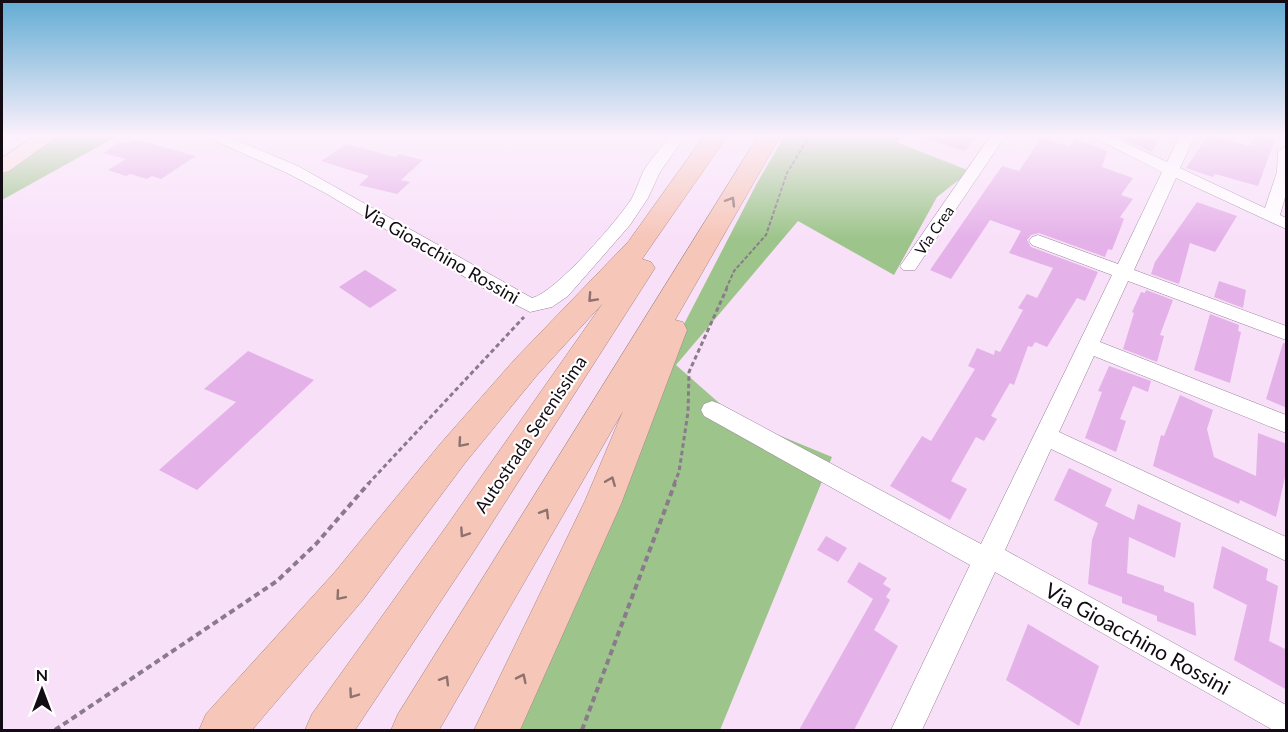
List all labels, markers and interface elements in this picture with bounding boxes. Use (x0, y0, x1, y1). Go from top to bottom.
one-way arrow (724, 197, 735, 207)
street label: Via Gioacchino Rossini (358, 200, 524, 308)
street label: Via Crea (911, 202, 957, 258)
one-way arrow (588, 291, 599, 302)
street label: Autostrada Serenissima (469, 351, 591, 517)
one-way arrow (458, 436, 469, 447)
one-way arrow (604, 476, 616, 487)
one-way arrow (538, 509, 549, 519)
one-way arrow (459, 527, 471, 537)
street label: Via Gioacchino Rossini (1041, 577, 1235, 699)
one-way arrow (337, 589, 348, 600)
north arrow (12, 660, 72, 720)
text: N (36, 665, 48, 684)
one-way arrow (514, 673, 526, 684)
one-way arrow (437, 676, 449, 686)
one-way arrow (349, 687, 360, 698)

